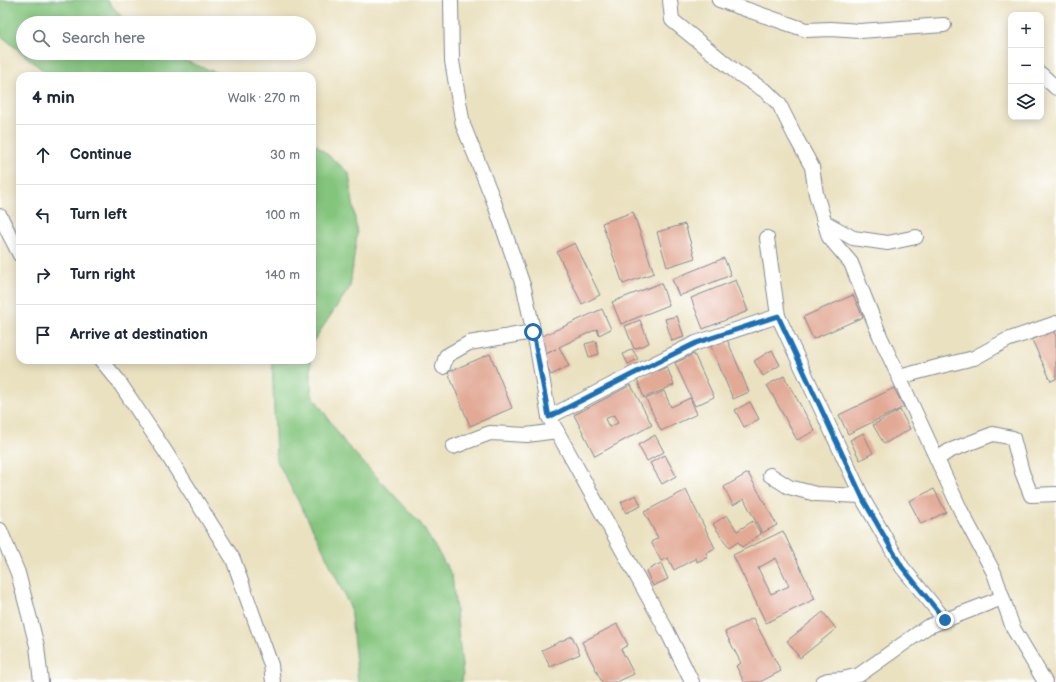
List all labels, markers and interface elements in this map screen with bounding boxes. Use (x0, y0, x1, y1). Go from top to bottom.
map controls (1008, 12, 1044, 120)
button: + (1008, 12, 1044, 48)
search box (16, 16, 316, 60)
icon: search (30, 27, 52, 49)
text: Search here (62, 29, 145, 48)
button: − (1008, 48, 1044, 84)
button: layers (1008, 84, 1044, 120)
text: 4 min (32, 88, 75, 108)
text: Walk · 270 m (228, 90, 300, 106)
icon: ahead (32, 144, 54, 166)
text: Continue (70, 145, 132, 164)
text: 30 m (270, 147, 300, 163)
icon: left (32, 204, 54, 226)
text: Turn left (70, 205, 127, 224)
text: 100 m (265, 207, 300, 223)
icon: right (32, 264, 54, 286)
text: Turn right (70, 265, 135, 284)
text: 140 m (265, 267, 300, 283)
route start (524, 323, 542, 341)
icon: arrive (32, 324, 54, 346)
text: Arrive at destination (70, 325, 208, 344)
route end (936, 611, 954, 629)

